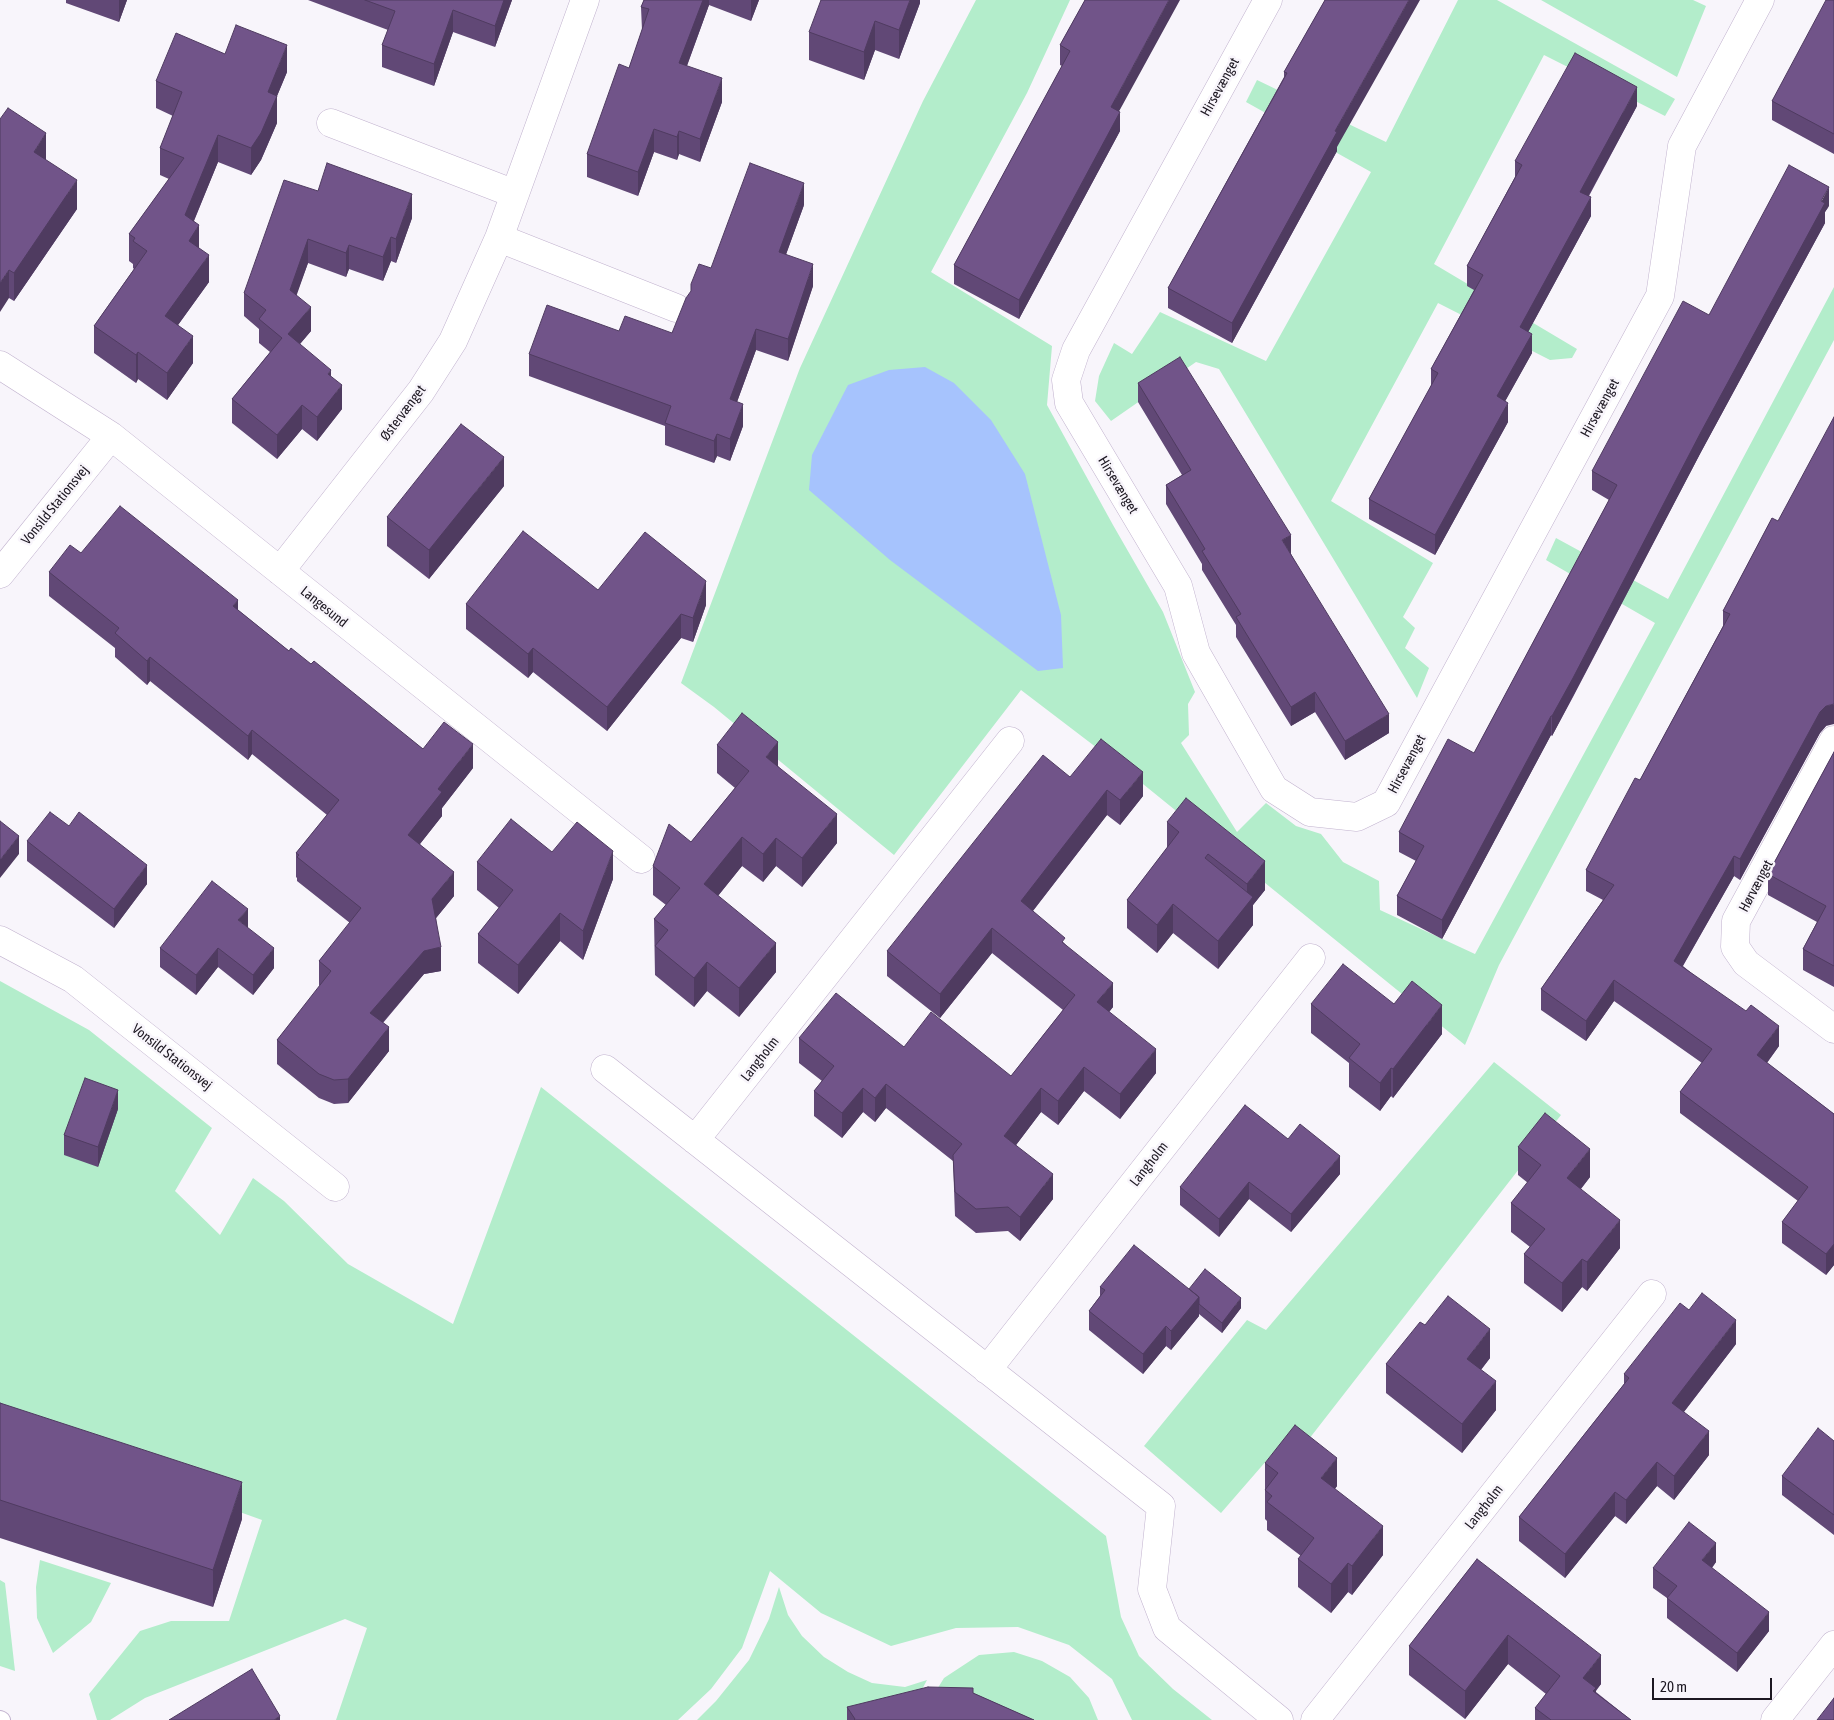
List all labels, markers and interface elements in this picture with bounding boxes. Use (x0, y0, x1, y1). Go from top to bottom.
street label: Hirsevænget (1197, 55, 1243, 119)
street label: Hirsevænget (1577, 376, 1623, 440)
street label: Østervænget (377, 382, 429, 444)
street label: Hirsevænget (1094, 453, 1142, 517)
street label: Vonsild Stationsvej (18, 462, 92, 548)
street label: Langesund (297, 583, 351, 631)
street label: Hirsevænget (1384, 732, 1430, 796)
street label: Hørvænget (1735, 857, 1777, 915)
street label: Vonsild Stationsvej (128, 1020, 216, 1094)
street label: Langholm (737, 1033, 783, 1085)
street label: Langholm (1126, 1138, 1172, 1190)
street label: Langholm (1461, 1481, 1507, 1533)
scale bar (1654, 1668, 1774, 1700)
text: 20 m (1660, 1678, 1687, 1695)

